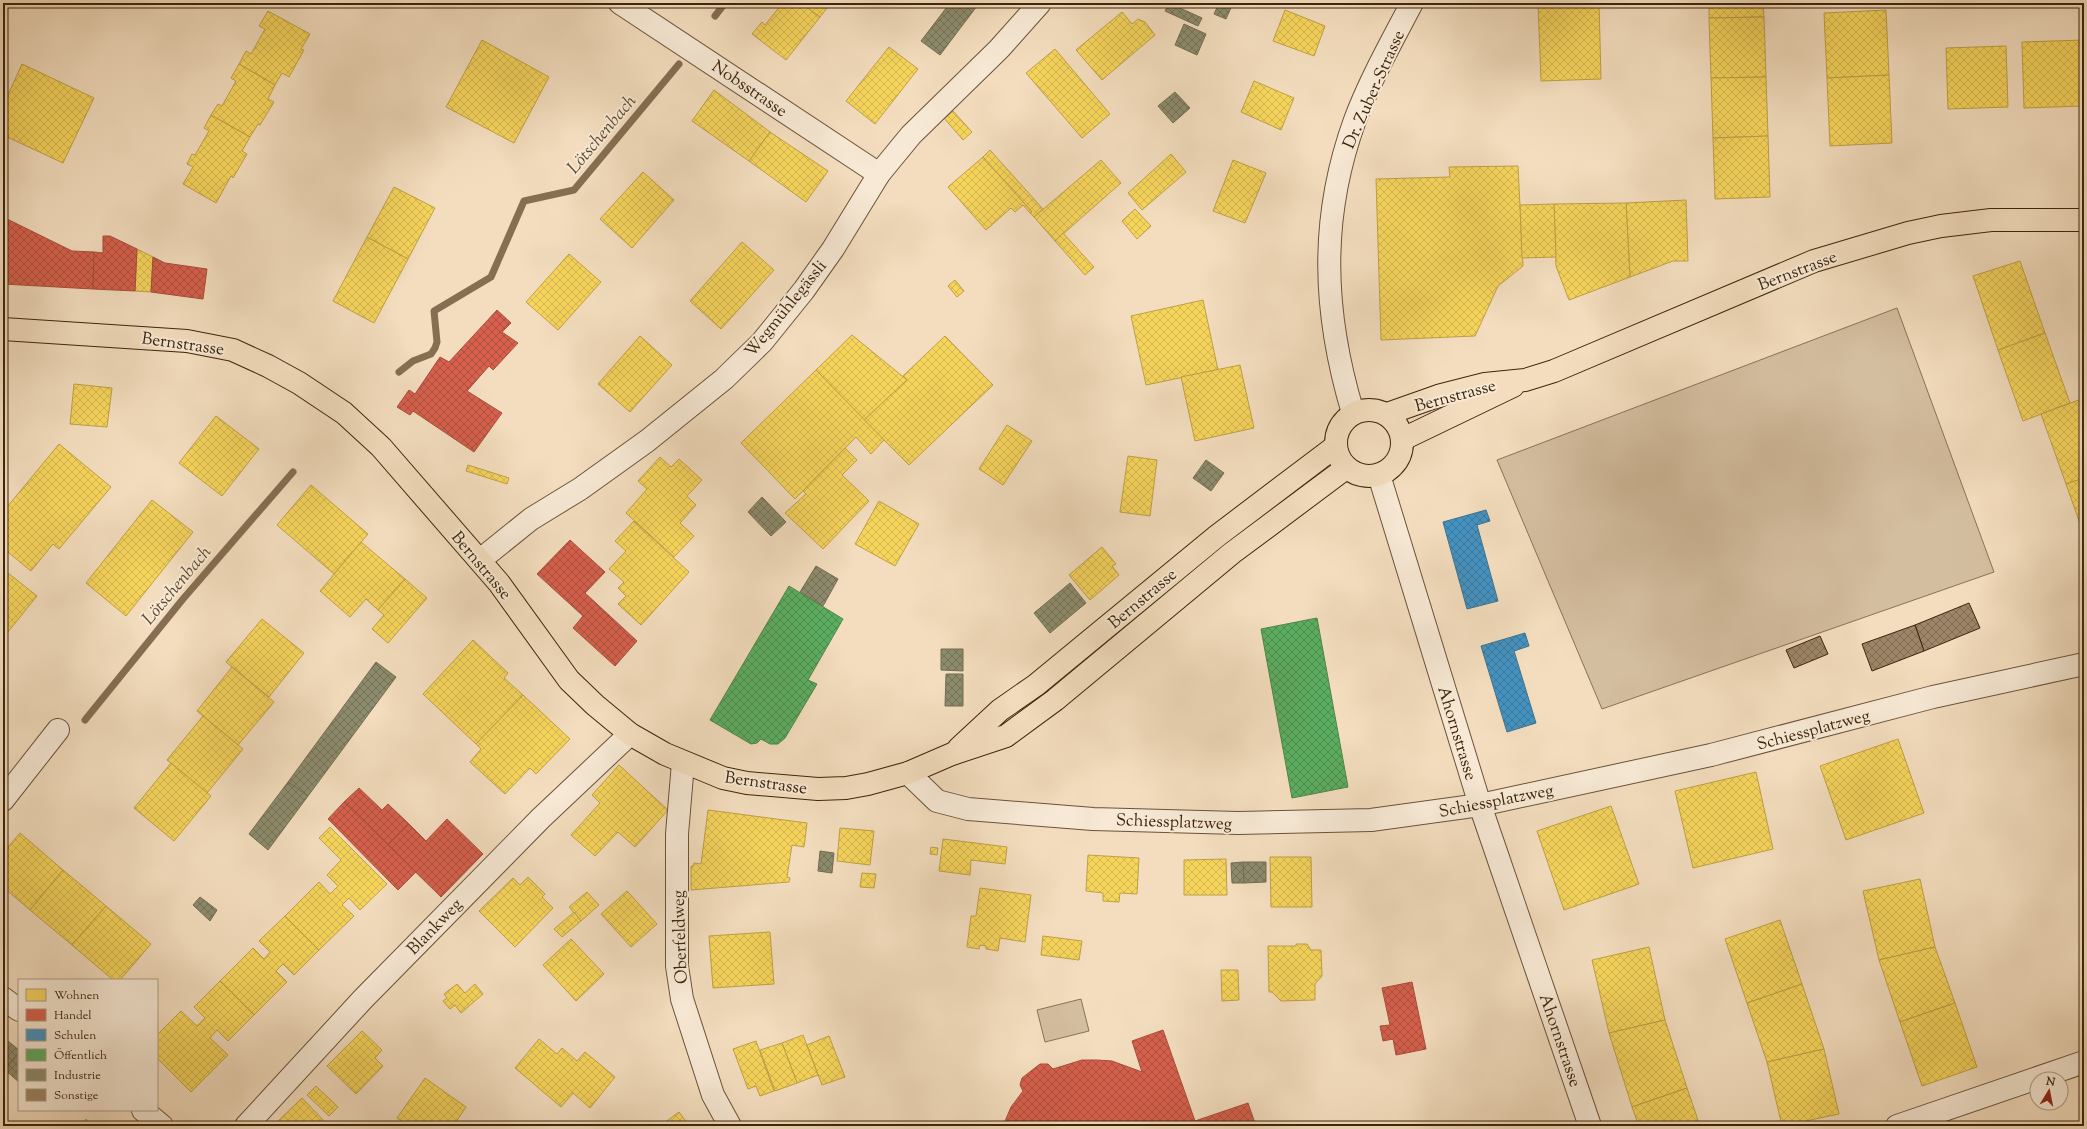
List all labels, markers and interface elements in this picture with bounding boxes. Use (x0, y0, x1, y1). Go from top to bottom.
street label: Dr. Zuber-Strasse (1338, 27, 1412, 153)
street label: Nobsstrasse (706, 56, 791, 124)
water label: Lötschenbach (562, 90, 644, 181)
street label: Bernstrasse (1755, 246, 1841, 298)
street label: Wegmühlegässli (740, 255, 833, 363)
street label: Bernstrasse (140, 327, 226, 363)
street label: Bernstrasse (1412, 375, 1499, 419)
street label: Bernstrasse (445, 527, 516, 606)
water label: Lötschenbach (137, 541, 219, 632)
street label: Bernstrasse (1104, 564, 1183, 635)
street label: Ahornstrasse (1430, 684, 1482, 784)
street label: Schiessplatzweg (1754, 704, 1873, 758)
street label: Bernstrasse (723, 766, 809, 802)
street label: Schiessplatzweg (1437, 779, 1556, 825)
street label: Schiessplatzweg (1115, 809, 1232, 837)
street label: Oberfeldweg (667, 890, 695, 984)
street label: Blankweg (402, 894, 469, 961)
legend (18, 979, 158, 1111)
text: Wohnen (54, 987, 99, 1005)
street label: Ahornstrasse (1532, 991, 1586, 1091)
text: Handel (54, 1007, 92, 1025)
text: Schulen (54, 1027, 96, 1045)
text: Öffentlich (54, 1047, 107, 1065)
text: Industrie (54, 1067, 101, 1085)
north arrow (2029, 1071, 2069, 1111)
text: N (2044, 1073, 2056, 1091)
text: Sonstige (54, 1087, 99, 1105)

